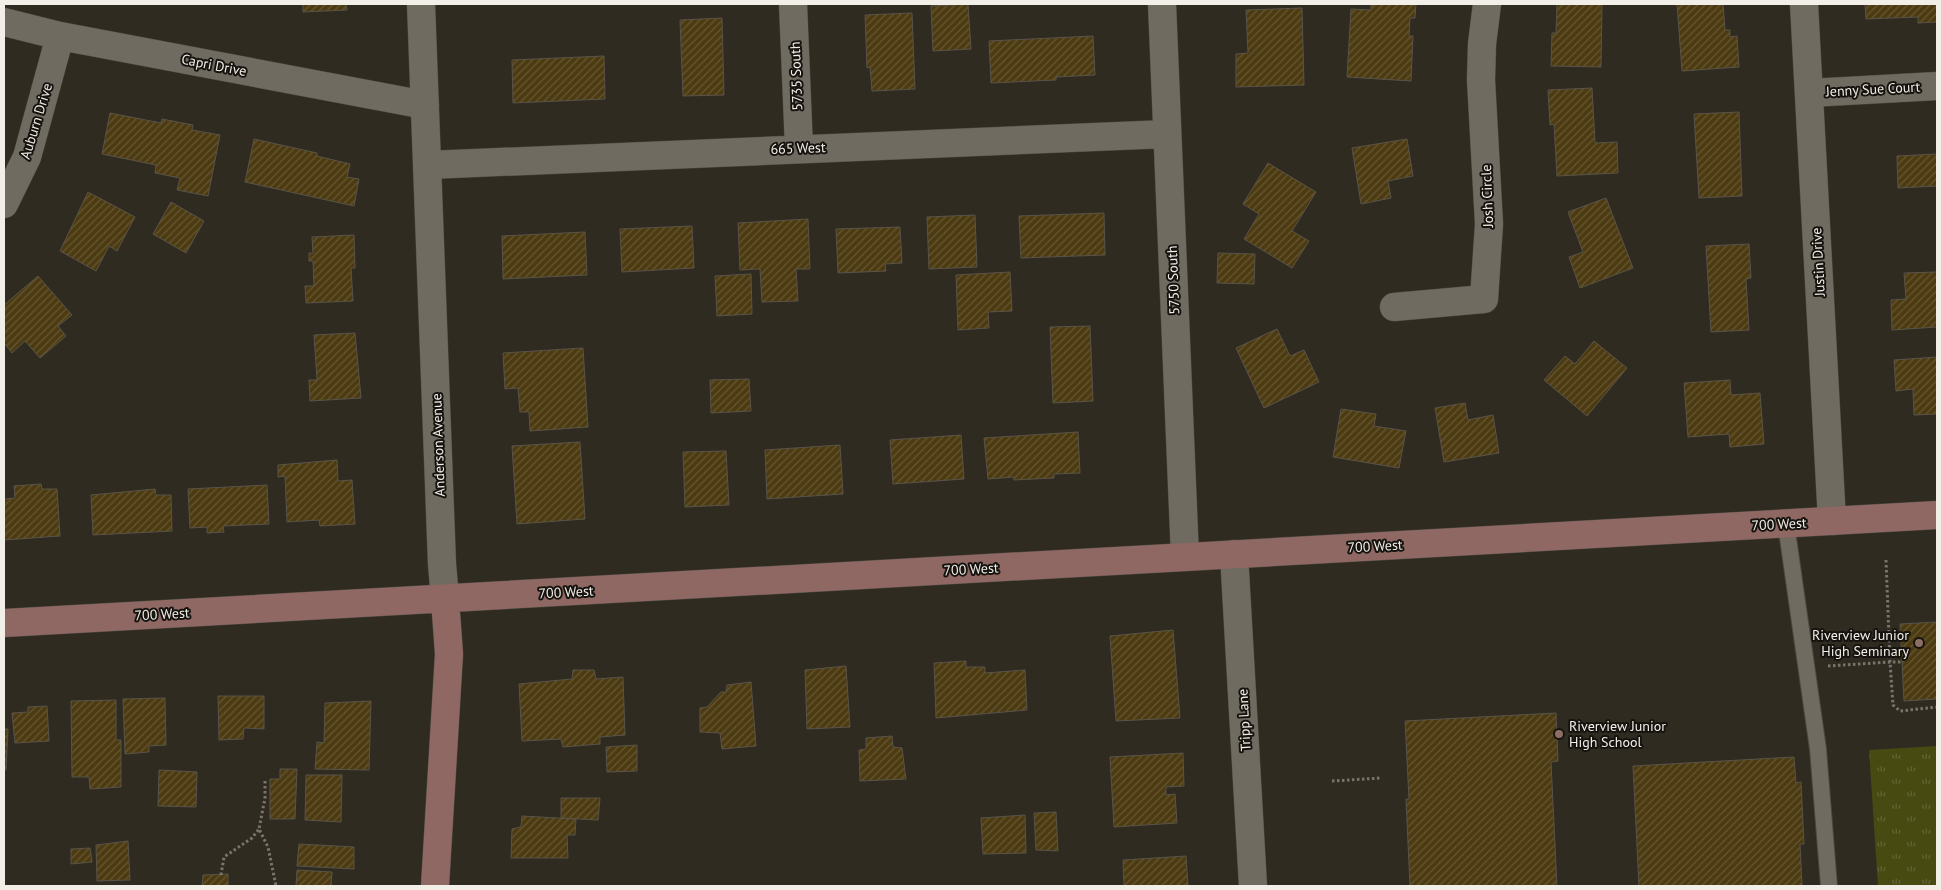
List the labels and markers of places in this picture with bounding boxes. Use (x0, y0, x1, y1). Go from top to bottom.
place label: Riverview Junior High Seminary (1812, 626, 1909, 660)
marker: Riverview Junior High Seminary (1913, 637, 1925, 649)
place label: Riverview Junior High School (1569, 717, 1666, 751)
marker: Riverview Junior High School (1553, 728, 1565, 740)

